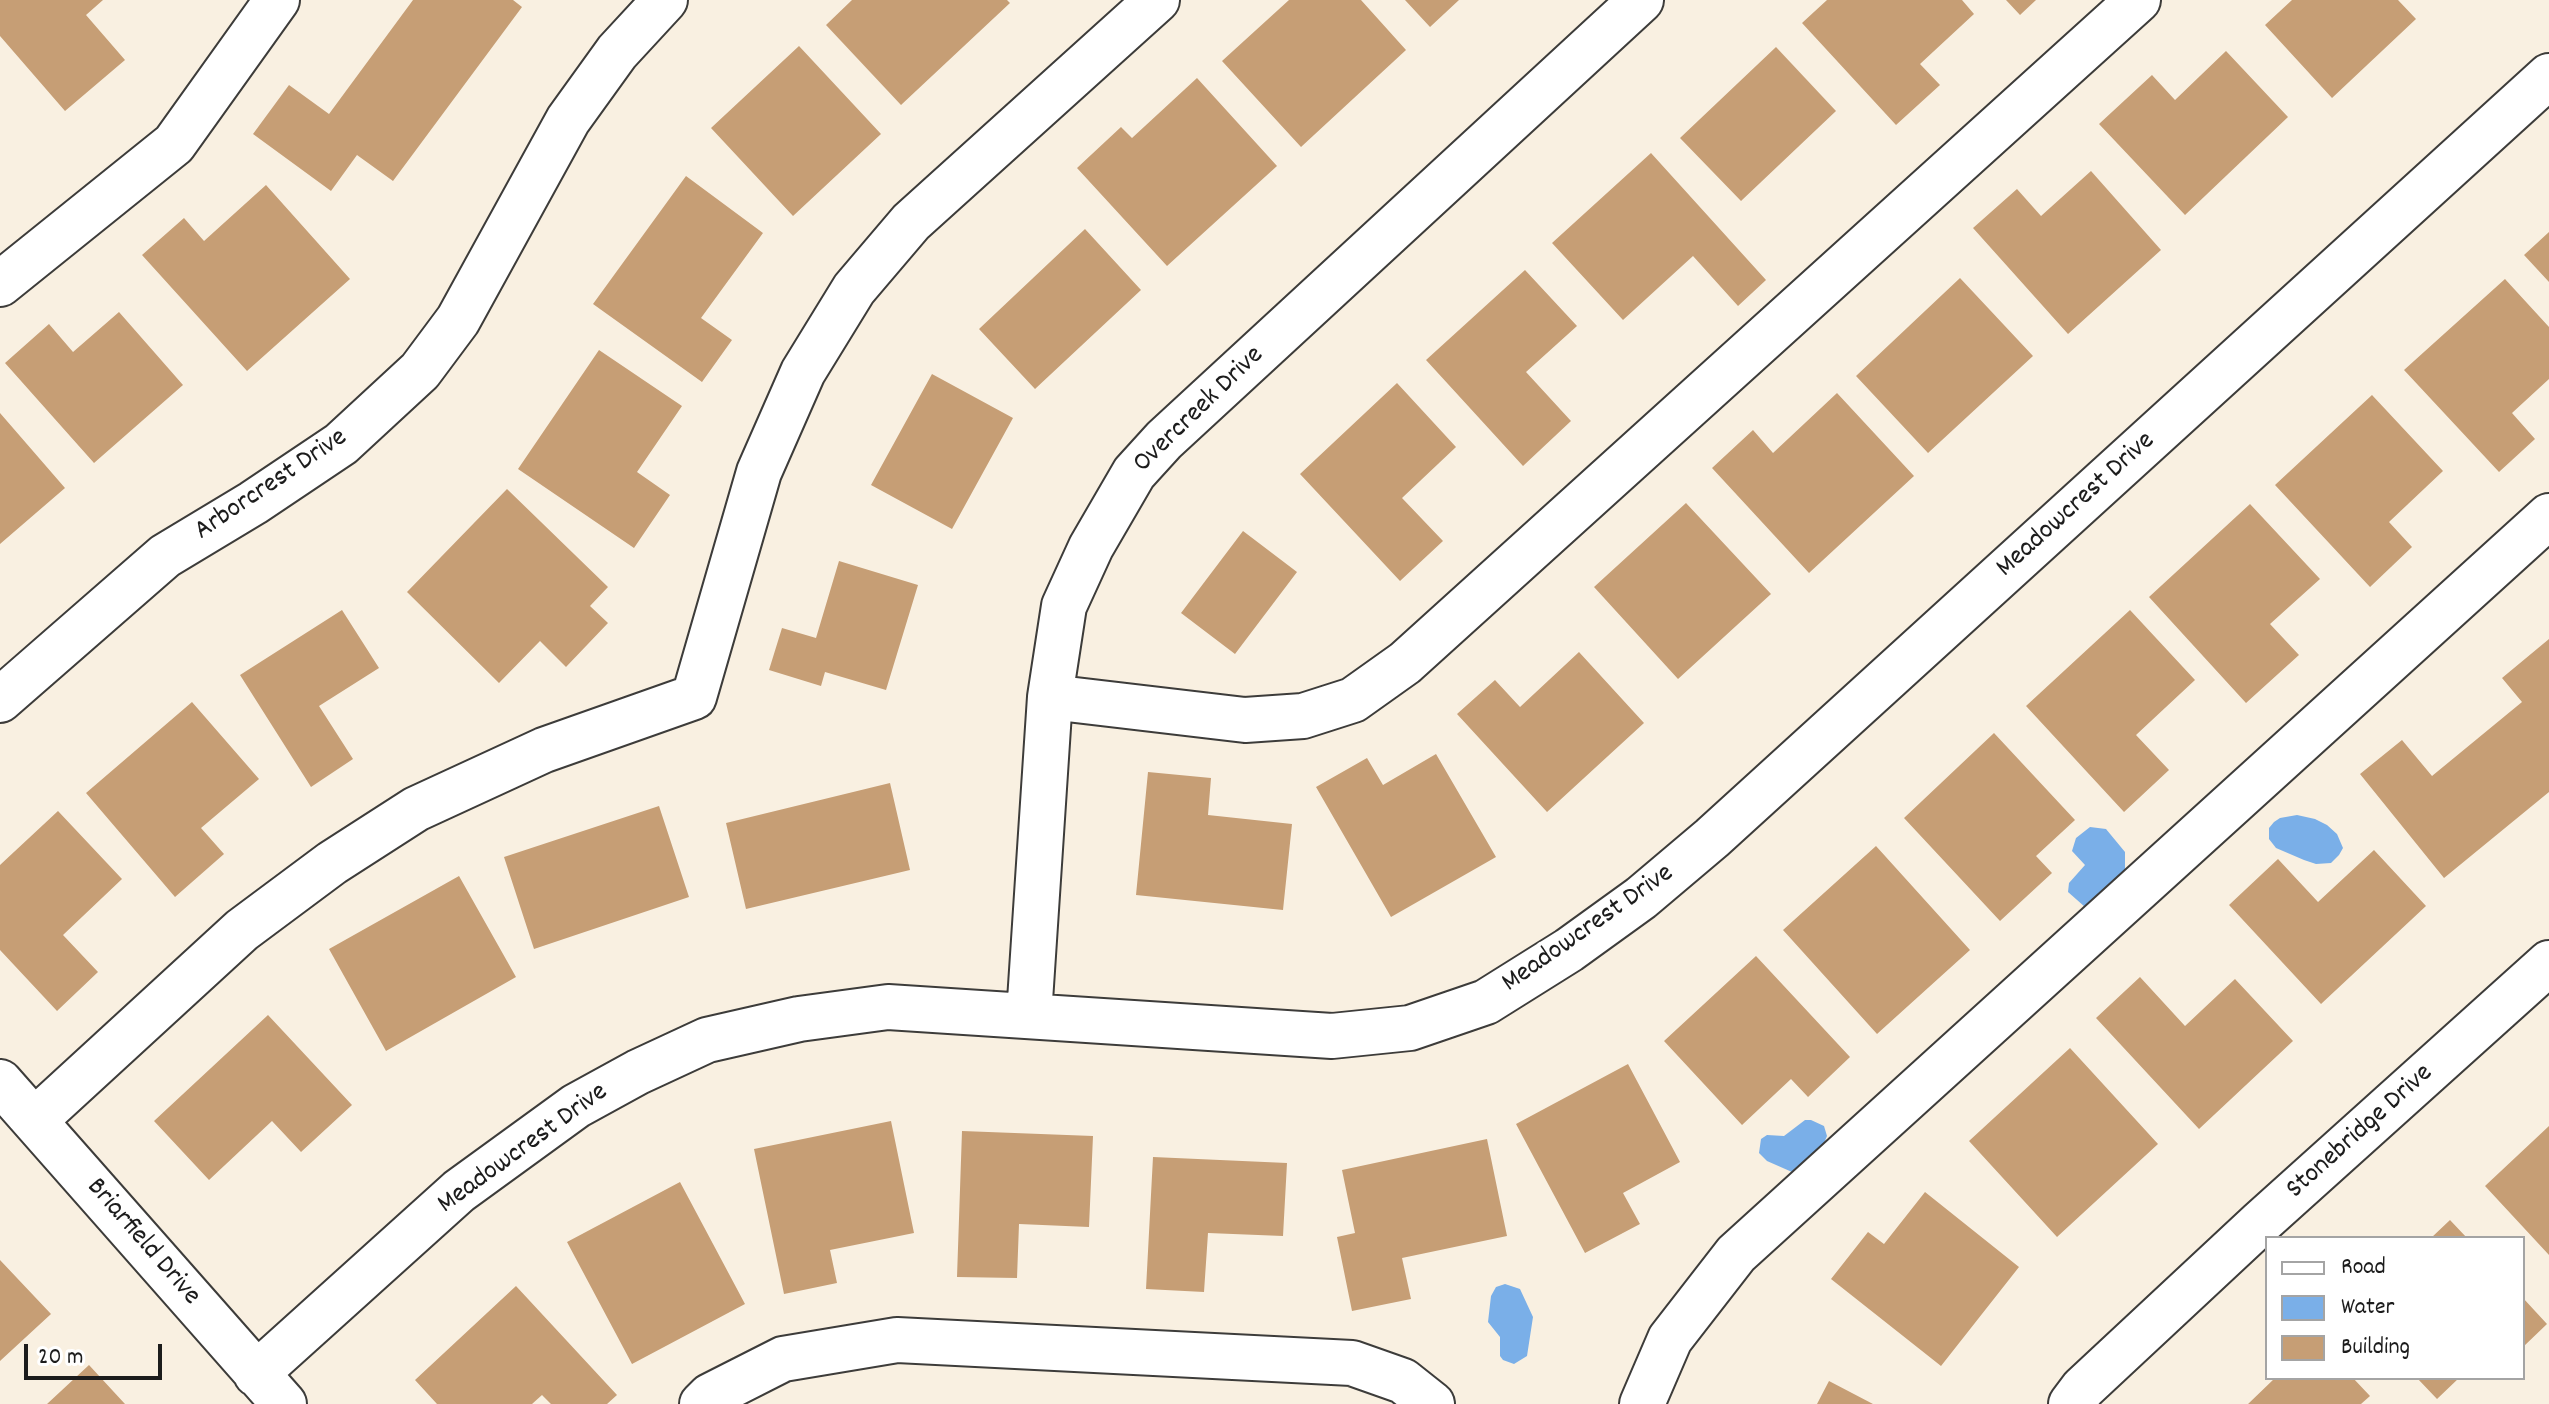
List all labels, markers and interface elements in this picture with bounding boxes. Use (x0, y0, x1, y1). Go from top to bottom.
street label: Overcreek Drive (1128, 340, 1272, 482)
street label: Arborcrest Drive (189, 423, 355, 549)
street label: Meadowcrest Drive (1991, 426, 2163, 586)
street label: Meadowcrest Drive (1497, 858, 1681, 1002)
street label: Stonebridge Drive (2281, 1058, 2441, 1208)
street label: Meadowcrest Drive (432, 1077, 616, 1223)
street label: Briarfield Drive (78, 1172, 206, 1314)
legend (2265, 1236, 2525, 1380)
text: Road (2341, 1251, 2386, 1285)
text: Water (2341, 1291, 2394, 1325)
scale bar (28, 1328, 166, 1378)
text: Building (2341, 1331, 2410, 1365)
text: 20 m (38, 1341, 84, 1375)

